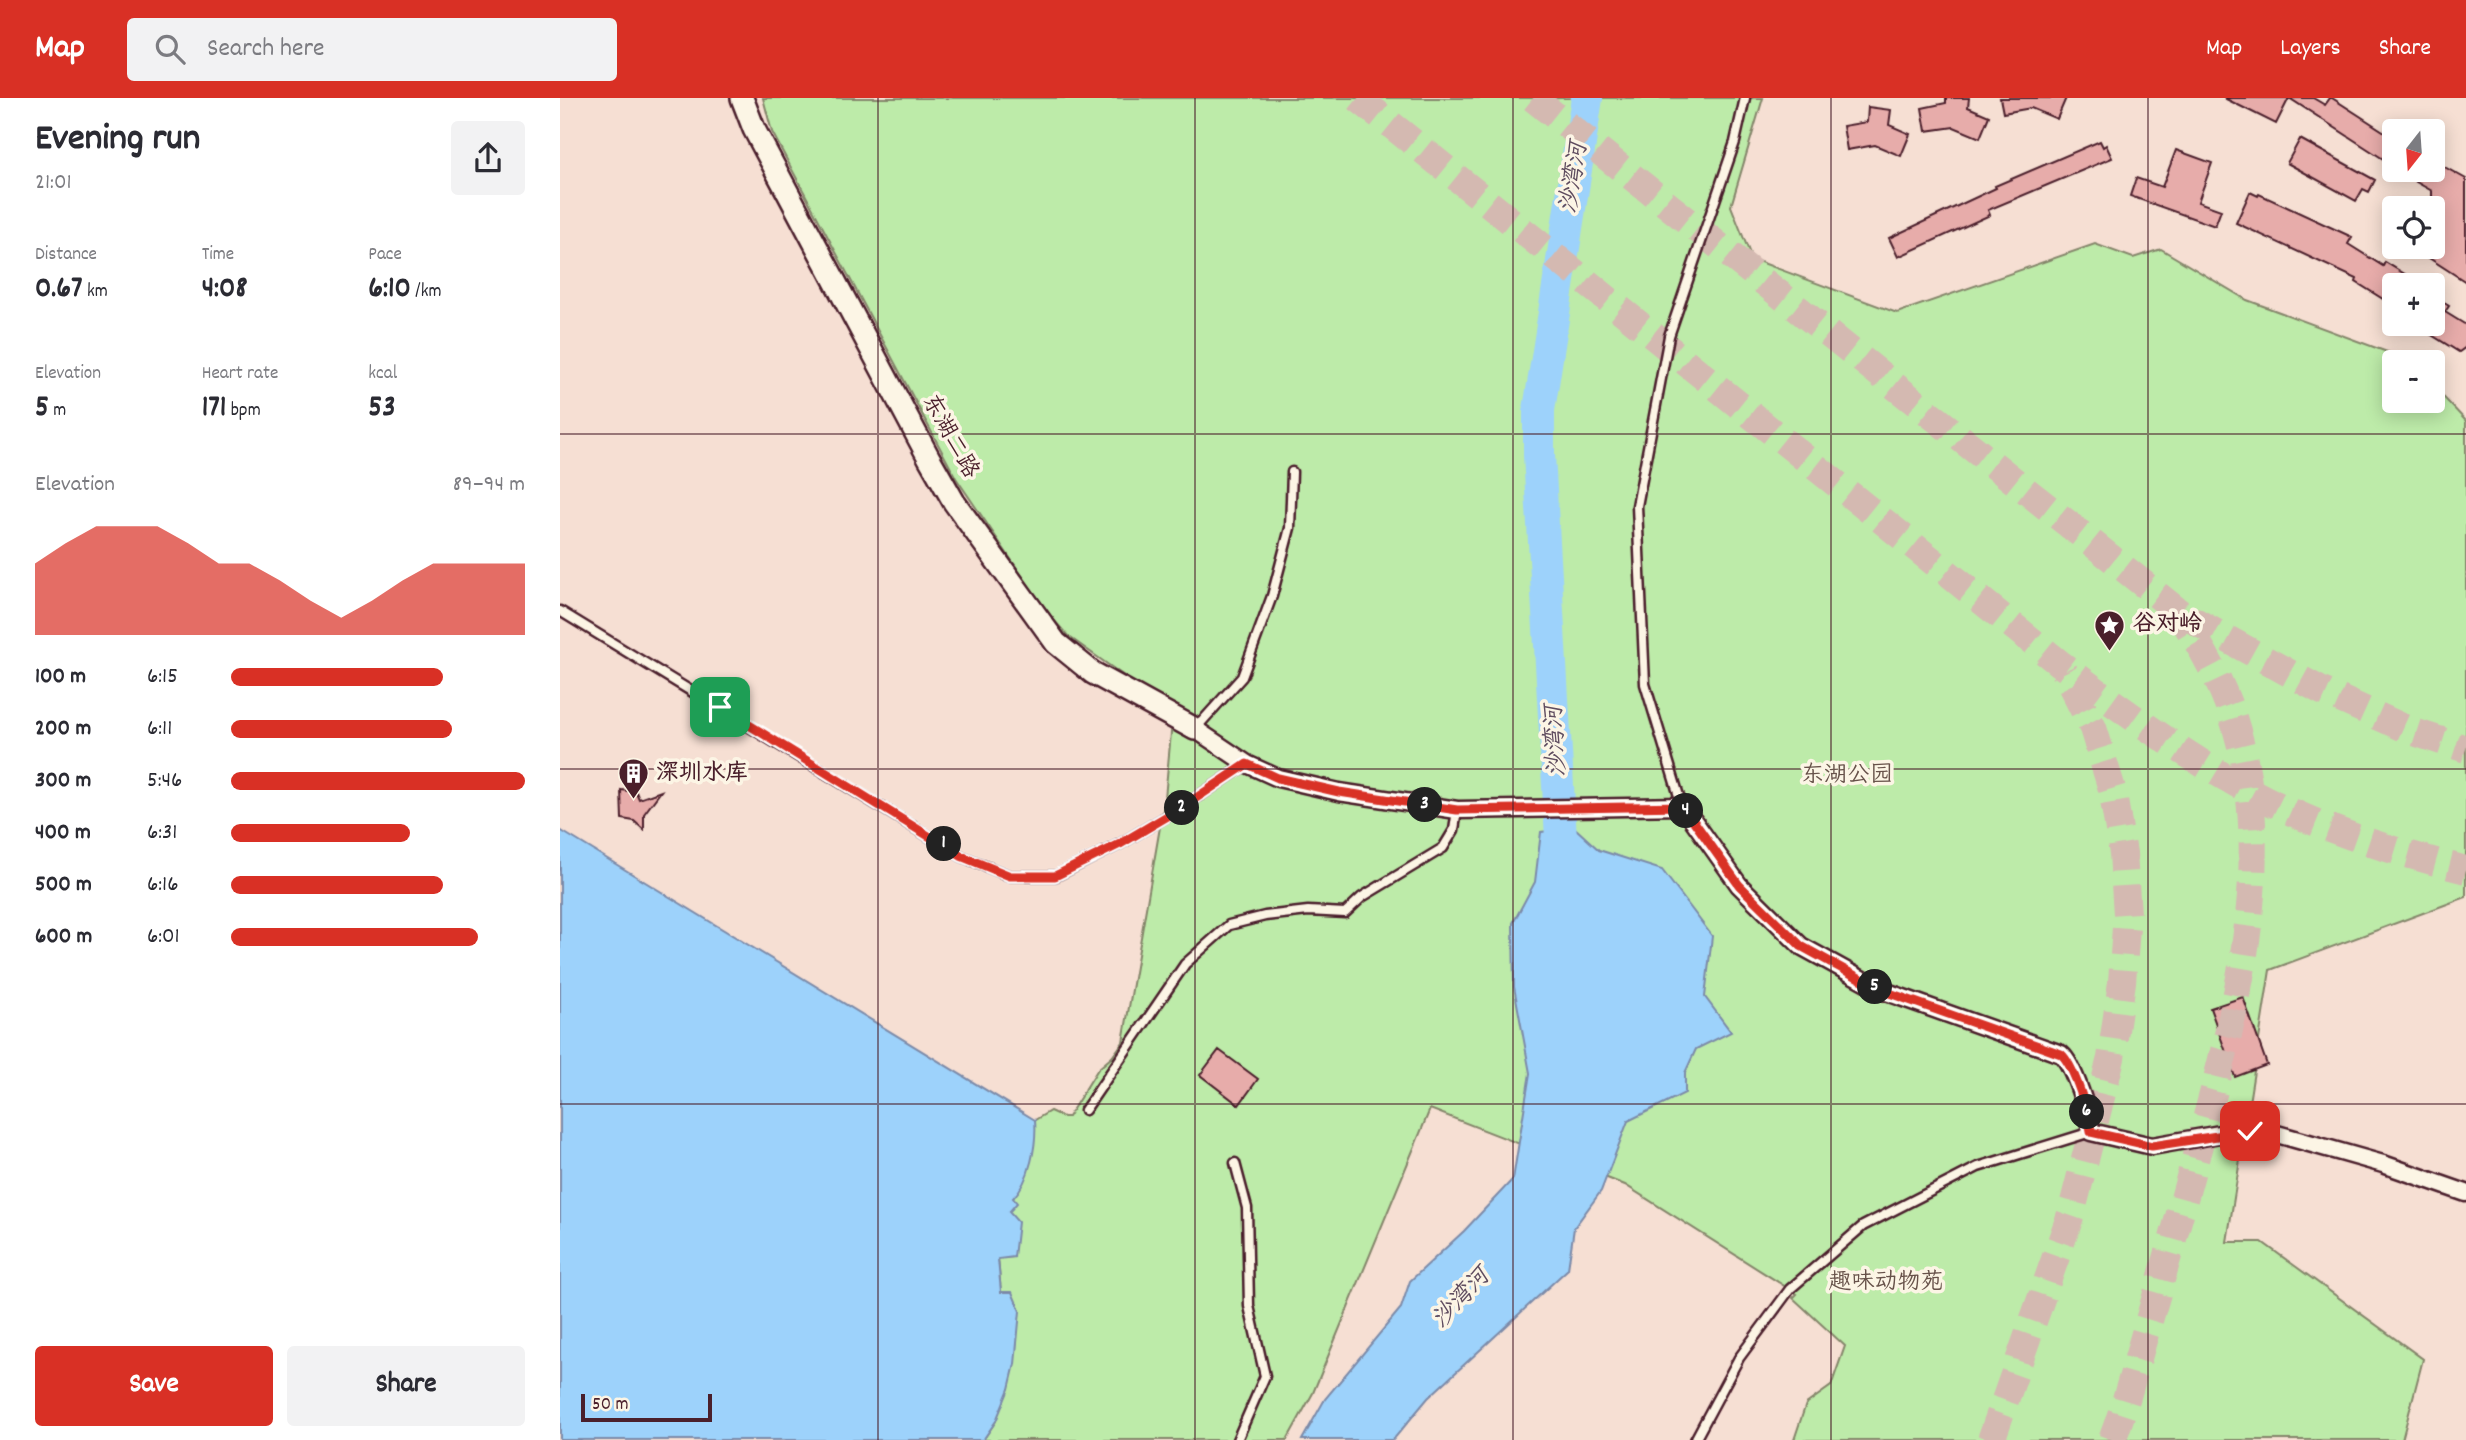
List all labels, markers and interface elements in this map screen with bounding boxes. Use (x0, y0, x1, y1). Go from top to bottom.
search box (127, 18, 617, 81)
text: Map (35, 26, 85, 73)
icon: search (151, 30, 189, 68)
text: Search here (207, 31, 325, 68)
text: Map (2206, 32, 2242, 66)
text: Layers (2280, 32, 2341, 66)
text: Share (2379, 32, 2431, 66)
text: Evening run (35, 113, 200, 168)
north arrow (2382, 119, 2445, 182)
map controls (2382, 119, 2445, 413)
button: share (451, 121, 525, 195)
water label: 沙湾河 (1553, 136, 1598, 216)
text: 21:01 (35, 167, 71, 200)
button: locate (2382, 196, 2445, 259)
text: Distance (35, 242, 97, 269)
text: Time (202, 242, 234, 269)
text: Pace (368, 242, 402, 269)
text: 0.67 (35, 269, 83, 312)
text: 4:08 (202, 269, 247, 312)
text: 6:10 (368, 269, 411, 312)
button: + (2382, 273, 2445, 336)
text: km (83, 279, 108, 306)
text: /km (411, 279, 442, 306)
button: − (2382, 350, 2445, 413)
text: Elevation (35, 361, 101, 388)
text: Heart rate (202, 361, 278, 388)
text: kcal (368, 361, 397, 388)
text: 5 (35, 388, 49, 431)
text: 171 (202, 388, 226, 431)
text: 53 (368, 388, 396, 431)
street label: 东湖二路 (912, 389, 986, 485)
text: m (49, 398, 66, 425)
text: bpm (226, 398, 261, 425)
text: Elevation (35, 469, 115, 502)
text: 89–94 m (453, 469, 525, 502)
place icon: 谷对岭 (2093, 608, 2127, 652)
place label: 谷对岭 (2133, 609, 2202, 642)
text: 100 m (35, 661, 86, 694)
text: 6:15 (147, 661, 178, 694)
pin (690, 677, 750, 737)
icon: arrive (701, 688, 739, 726)
water label: 沙湾河 (1538, 700, 1576, 778)
text: 200 m (35, 713, 91, 746)
text: 6:11 (147, 713, 172, 746)
building icon: 深圳水库 (616, 757, 650, 801)
place label: 深圳水库 (656, 758, 748, 791)
park label: 东湖公园 (1801, 760, 1893, 793)
text: 300 m (35, 765, 91, 798)
text: 5:46 (147, 765, 182, 798)
pin: 3 (1408, 788, 1442, 822)
pin: 2 (1164, 790, 1200, 826)
text: 3 (1420, 791, 1429, 818)
text: 2 (1177, 794, 1186, 821)
pin: 4 (1668, 794, 1704, 828)
text: 4 (1682, 797, 1689, 824)
text: 400 m (35, 817, 91, 850)
text: 6:31 (147, 817, 177, 850)
pin: 1 (926, 826, 962, 862)
text: 1 (941, 830, 946, 857)
text: 500 m (35, 869, 92, 902)
text: 6:16 (147, 869, 178, 902)
text: 600 m (35, 921, 92, 954)
text: 6:01 (147, 921, 180, 954)
pin: 5 (1858, 970, 1892, 1004)
text: 5 (1870, 973, 1879, 1000)
pin: 6 (2070, 1094, 2104, 1130)
text: 6 (2082, 1098, 2091, 1125)
pin (2220, 1101, 2280, 1161)
icon: check (2231, 1112, 2269, 1150)
water label: 沙湾河 (1425, 1258, 1502, 1337)
park label: 趣味动物苑 (1829, 1267, 1944, 1300)
button: Save (35, 1346, 273, 1426)
button: Share (287, 1346, 525, 1426)
scale bar (581, 1391, 712, 1423)
text: 50 m (592, 1392, 629, 1419)

